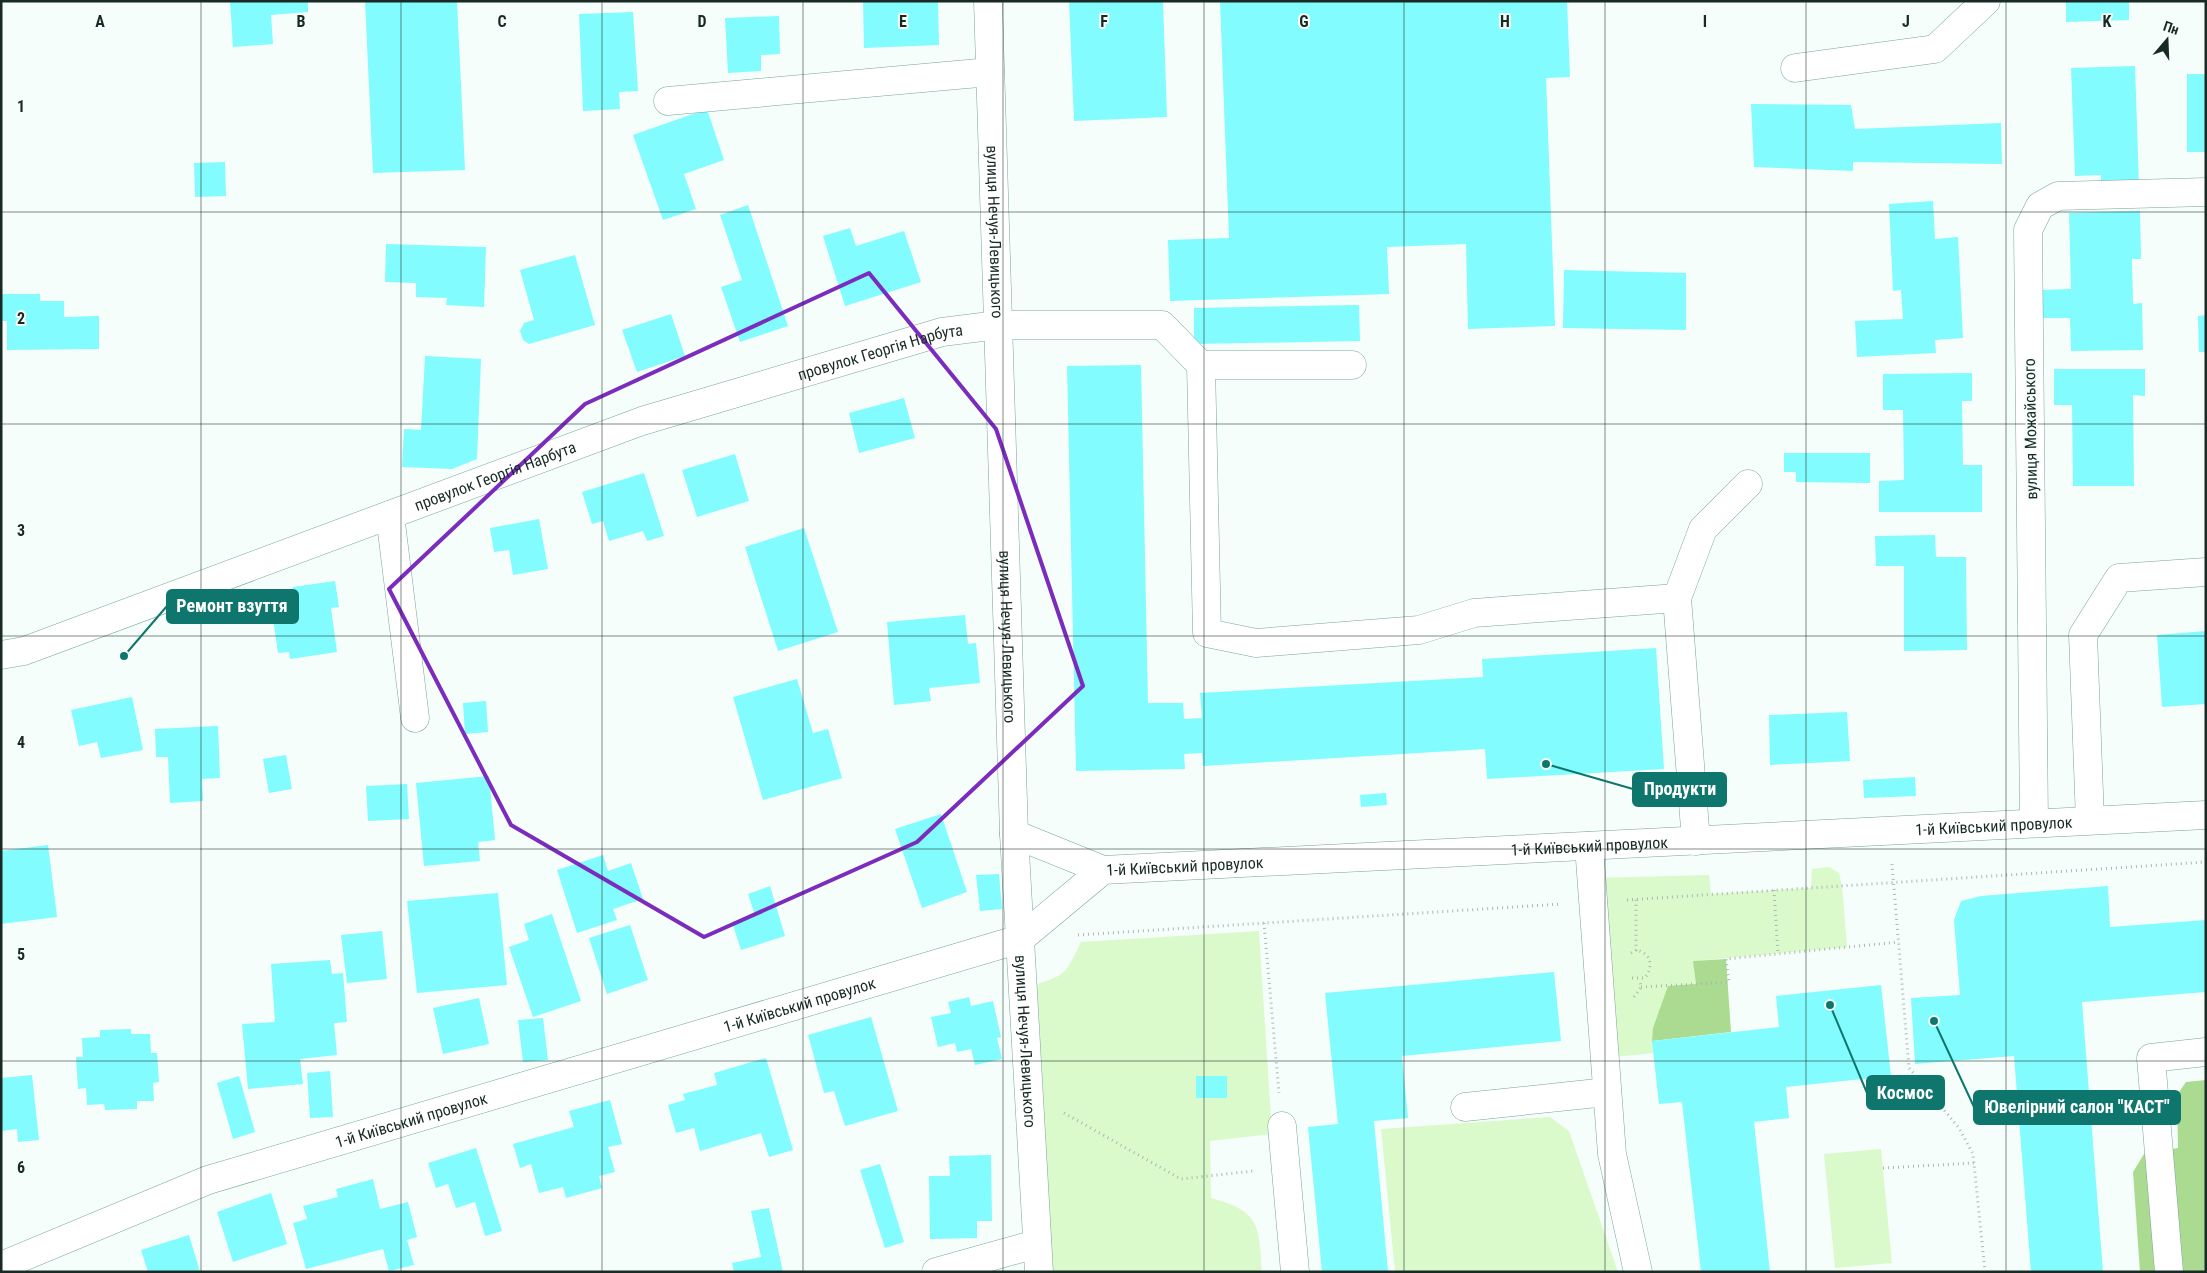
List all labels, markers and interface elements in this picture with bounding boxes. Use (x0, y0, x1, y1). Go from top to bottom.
text: A (95, 12, 105, 31)
text: B (297, 12, 306, 31)
text: C (497, 12, 507, 31)
text: D (697, 12, 707, 31)
text: E (899, 12, 907, 31)
text: F (1100, 12, 1108, 31)
text: G (1299, 12, 1309, 31)
text: H (1500, 12, 1510, 31)
text: I (1703, 12, 1707, 31)
text: J (1902, 12, 1910, 31)
text: K (2103, 12, 2112, 31)
north arrow (2142, 15, 2192, 65)
text: Пн (2161, 18, 2181, 38)
text: 1 (17, 97, 25, 116)
street label: вулиця Нечуя-Левицького (983, 145, 1007, 319)
text: 2 (17, 309, 25, 328)
street label: провулок Георгія Нарбута (795, 320, 964, 384)
street label: вулиця Можайського (2020, 358, 2041, 500)
street label: провулок Георгія Нарбута (412, 437, 579, 515)
text: 3 (17, 521, 25, 540)
street label: вулиця Нечуя-Левицького (995, 550, 1020, 723)
callout: Ремонт взуття (167, 590, 298, 623)
text: Ремонт взуття (176, 595, 288, 616)
text: 4 (17, 733, 25, 752)
callout: Продукти (1633, 773, 1726, 806)
text: Продукти (1644, 778, 1716, 799)
street label: 1-й Київський провулок (1915, 813, 2073, 839)
street label: 1-й Київський провулок (1510, 833, 1669, 860)
street label: 1-й Київський провулок (1106, 853, 1264, 880)
text: 5 (17, 945, 25, 964)
street label: вулиця Нечуя-Левицького (1011, 954, 1040, 1128)
street label: 1-й Київський провулок (721, 973, 878, 1036)
callout: Космос (1867, 1076, 1944, 1109)
text: Космос (1877, 1082, 1933, 1103)
street label: 1-й Київський провулок (333, 1089, 490, 1152)
callout: Ювелірний салон "КАСТ" (1974, 1091, 2180, 1124)
text: Ювелірний салон "КАСТ" (1984, 1096, 2170, 1117)
text: 6 (17, 1158, 25, 1177)

